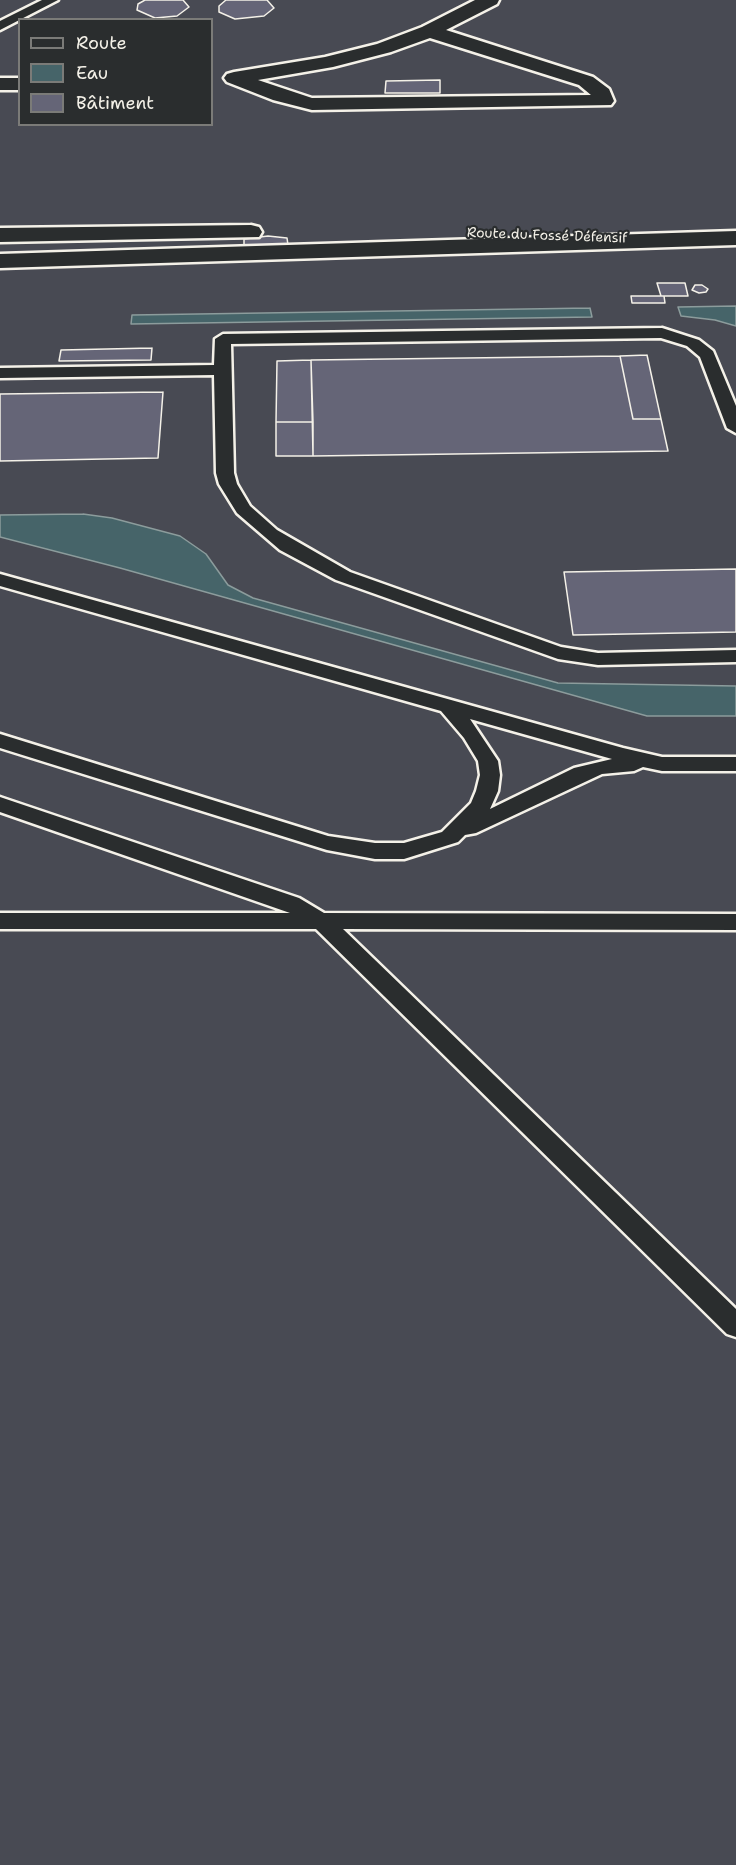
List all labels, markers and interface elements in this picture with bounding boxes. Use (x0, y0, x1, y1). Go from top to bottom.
legend (18, 18, 213, 126)
text: Route (76, 31, 127, 55)
text: Eau (76, 61, 108, 85)
text: Bâtiment (76, 91, 154, 115)
street label: Route du Fossé Défensif (467, 225, 627, 247)

